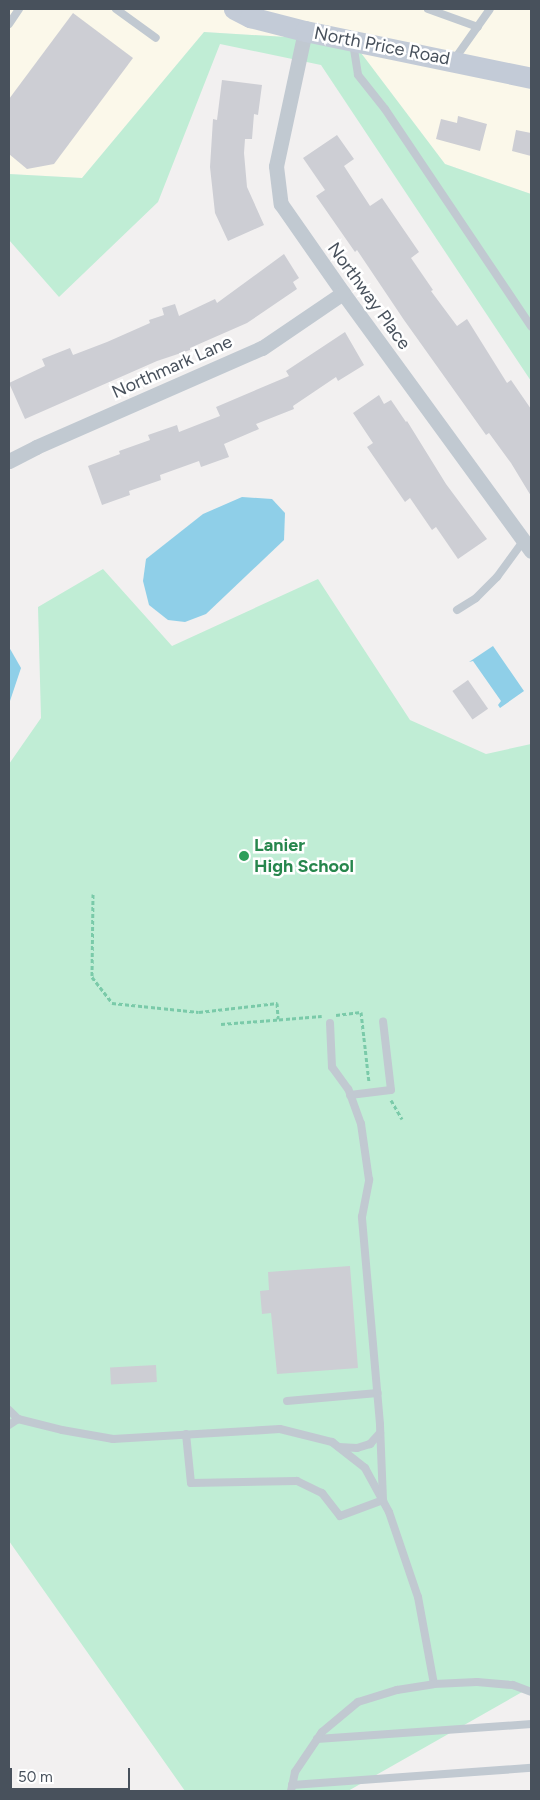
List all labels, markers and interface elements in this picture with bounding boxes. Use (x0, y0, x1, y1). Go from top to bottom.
street label: North Price Road (312, 22, 452, 70)
street label: Northway Place (323, 238, 415, 354)
street label: Northmark Lane (108, 331, 236, 403)
place label: Lanier High School (254, 835, 354, 878)
marker: Lanier High School (238, 850, 250, 862)
scale bar (12, 1758, 132, 1790)
text: 50 m (18, 1768, 53, 1786)

